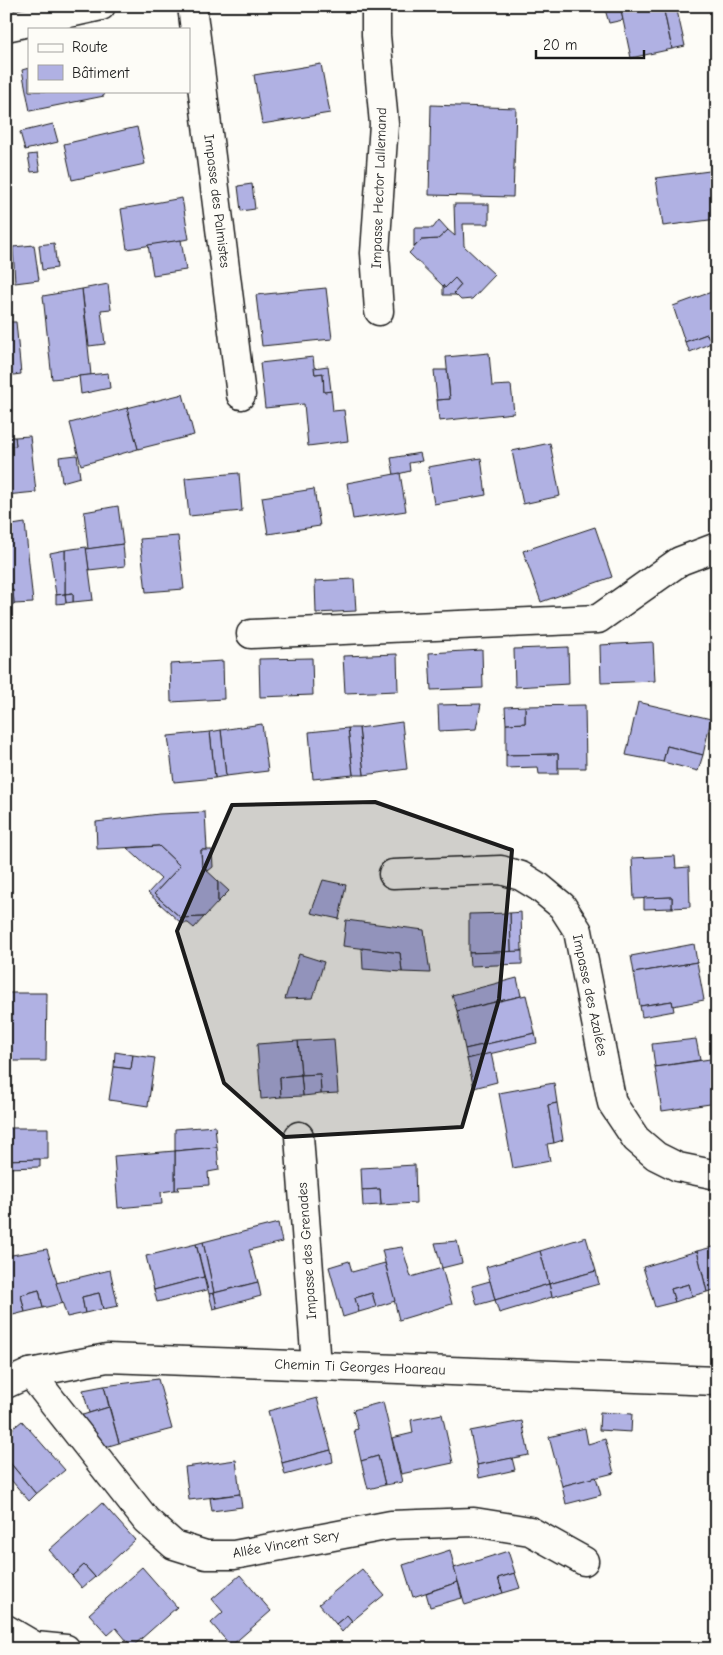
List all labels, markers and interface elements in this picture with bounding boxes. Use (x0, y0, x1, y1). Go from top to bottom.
legend (28, 28, 190, 92)
scale bar (536, 28, 643, 60)
text: 20 m (543, 36, 577, 54)
text: Route (72, 38, 108, 56)
text: Bâtiment (72, 64, 130, 82)
street label: Impasse Hector Lallemand (368, 107, 390, 269)
street label: Impasse des Palmistes (200, 133, 234, 269)
street label: Impasse des Azalées (569, 933, 611, 1058)
street label: Impasse des Grenades (294, 1182, 320, 1320)
street label: Chemin Ti Georges Hoareau (274, 1356, 446, 1378)
street label: Allée Vincent Sery (231, 1526, 341, 1562)

